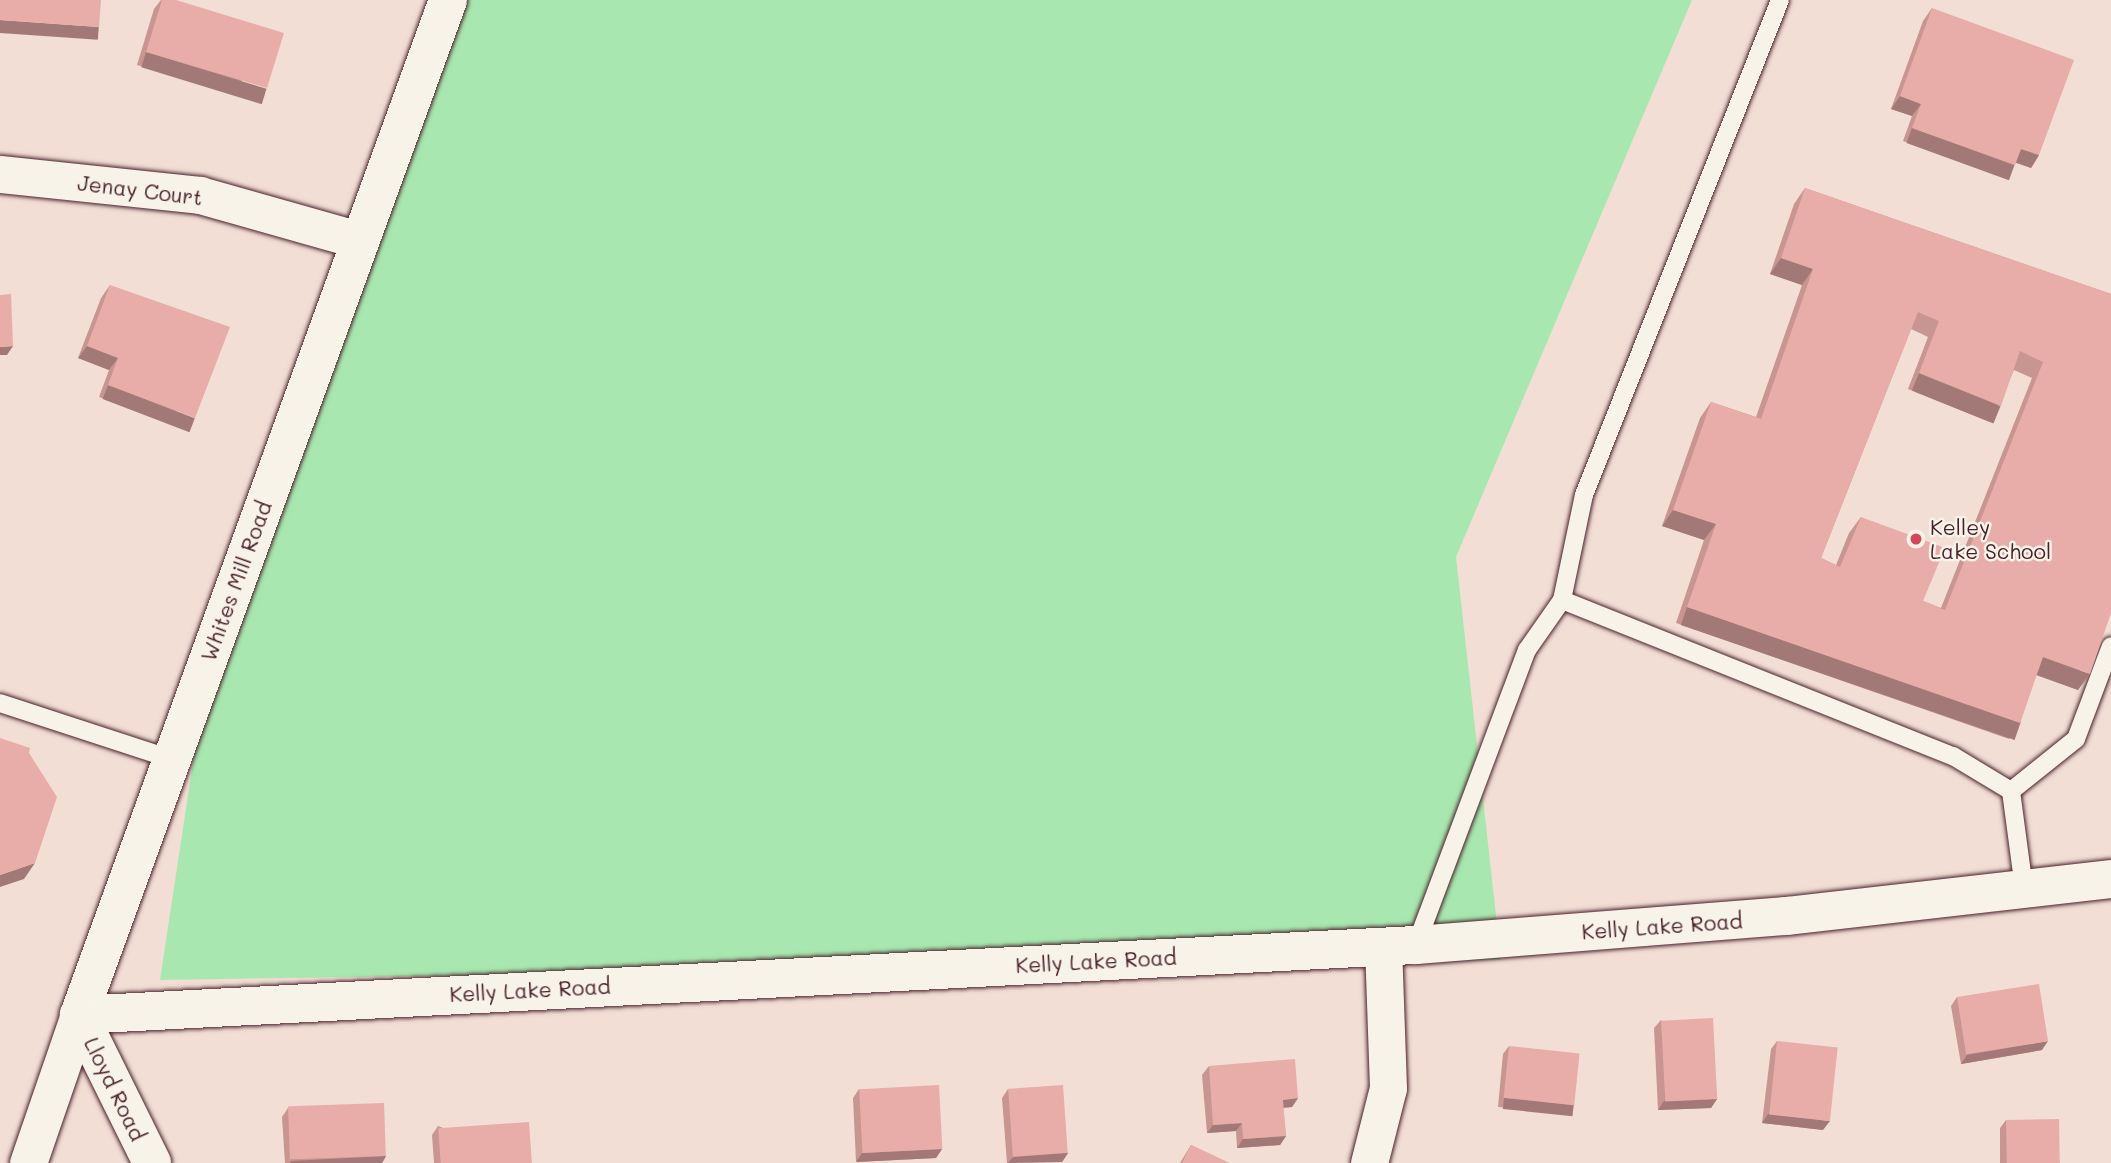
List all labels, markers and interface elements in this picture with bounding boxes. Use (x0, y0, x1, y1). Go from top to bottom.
street label: Jenay Court (76, 170, 204, 210)
street label: Whites Mill Road (195, 497, 277, 665)
place label: Kelley Lake School (1930, 514, 2051, 564)
marker: Kelley Lake School (1908, 531, 1924, 547)
street label: Kelly Lake Road (1581, 908, 1743, 944)
street label: Kelly Lake Road (1015, 944, 1177, 978)
street label: Kelly Lake Road (449, 973, 611, 1007)
street label: Lloyd Road (79, 1033, 151, 1145)

